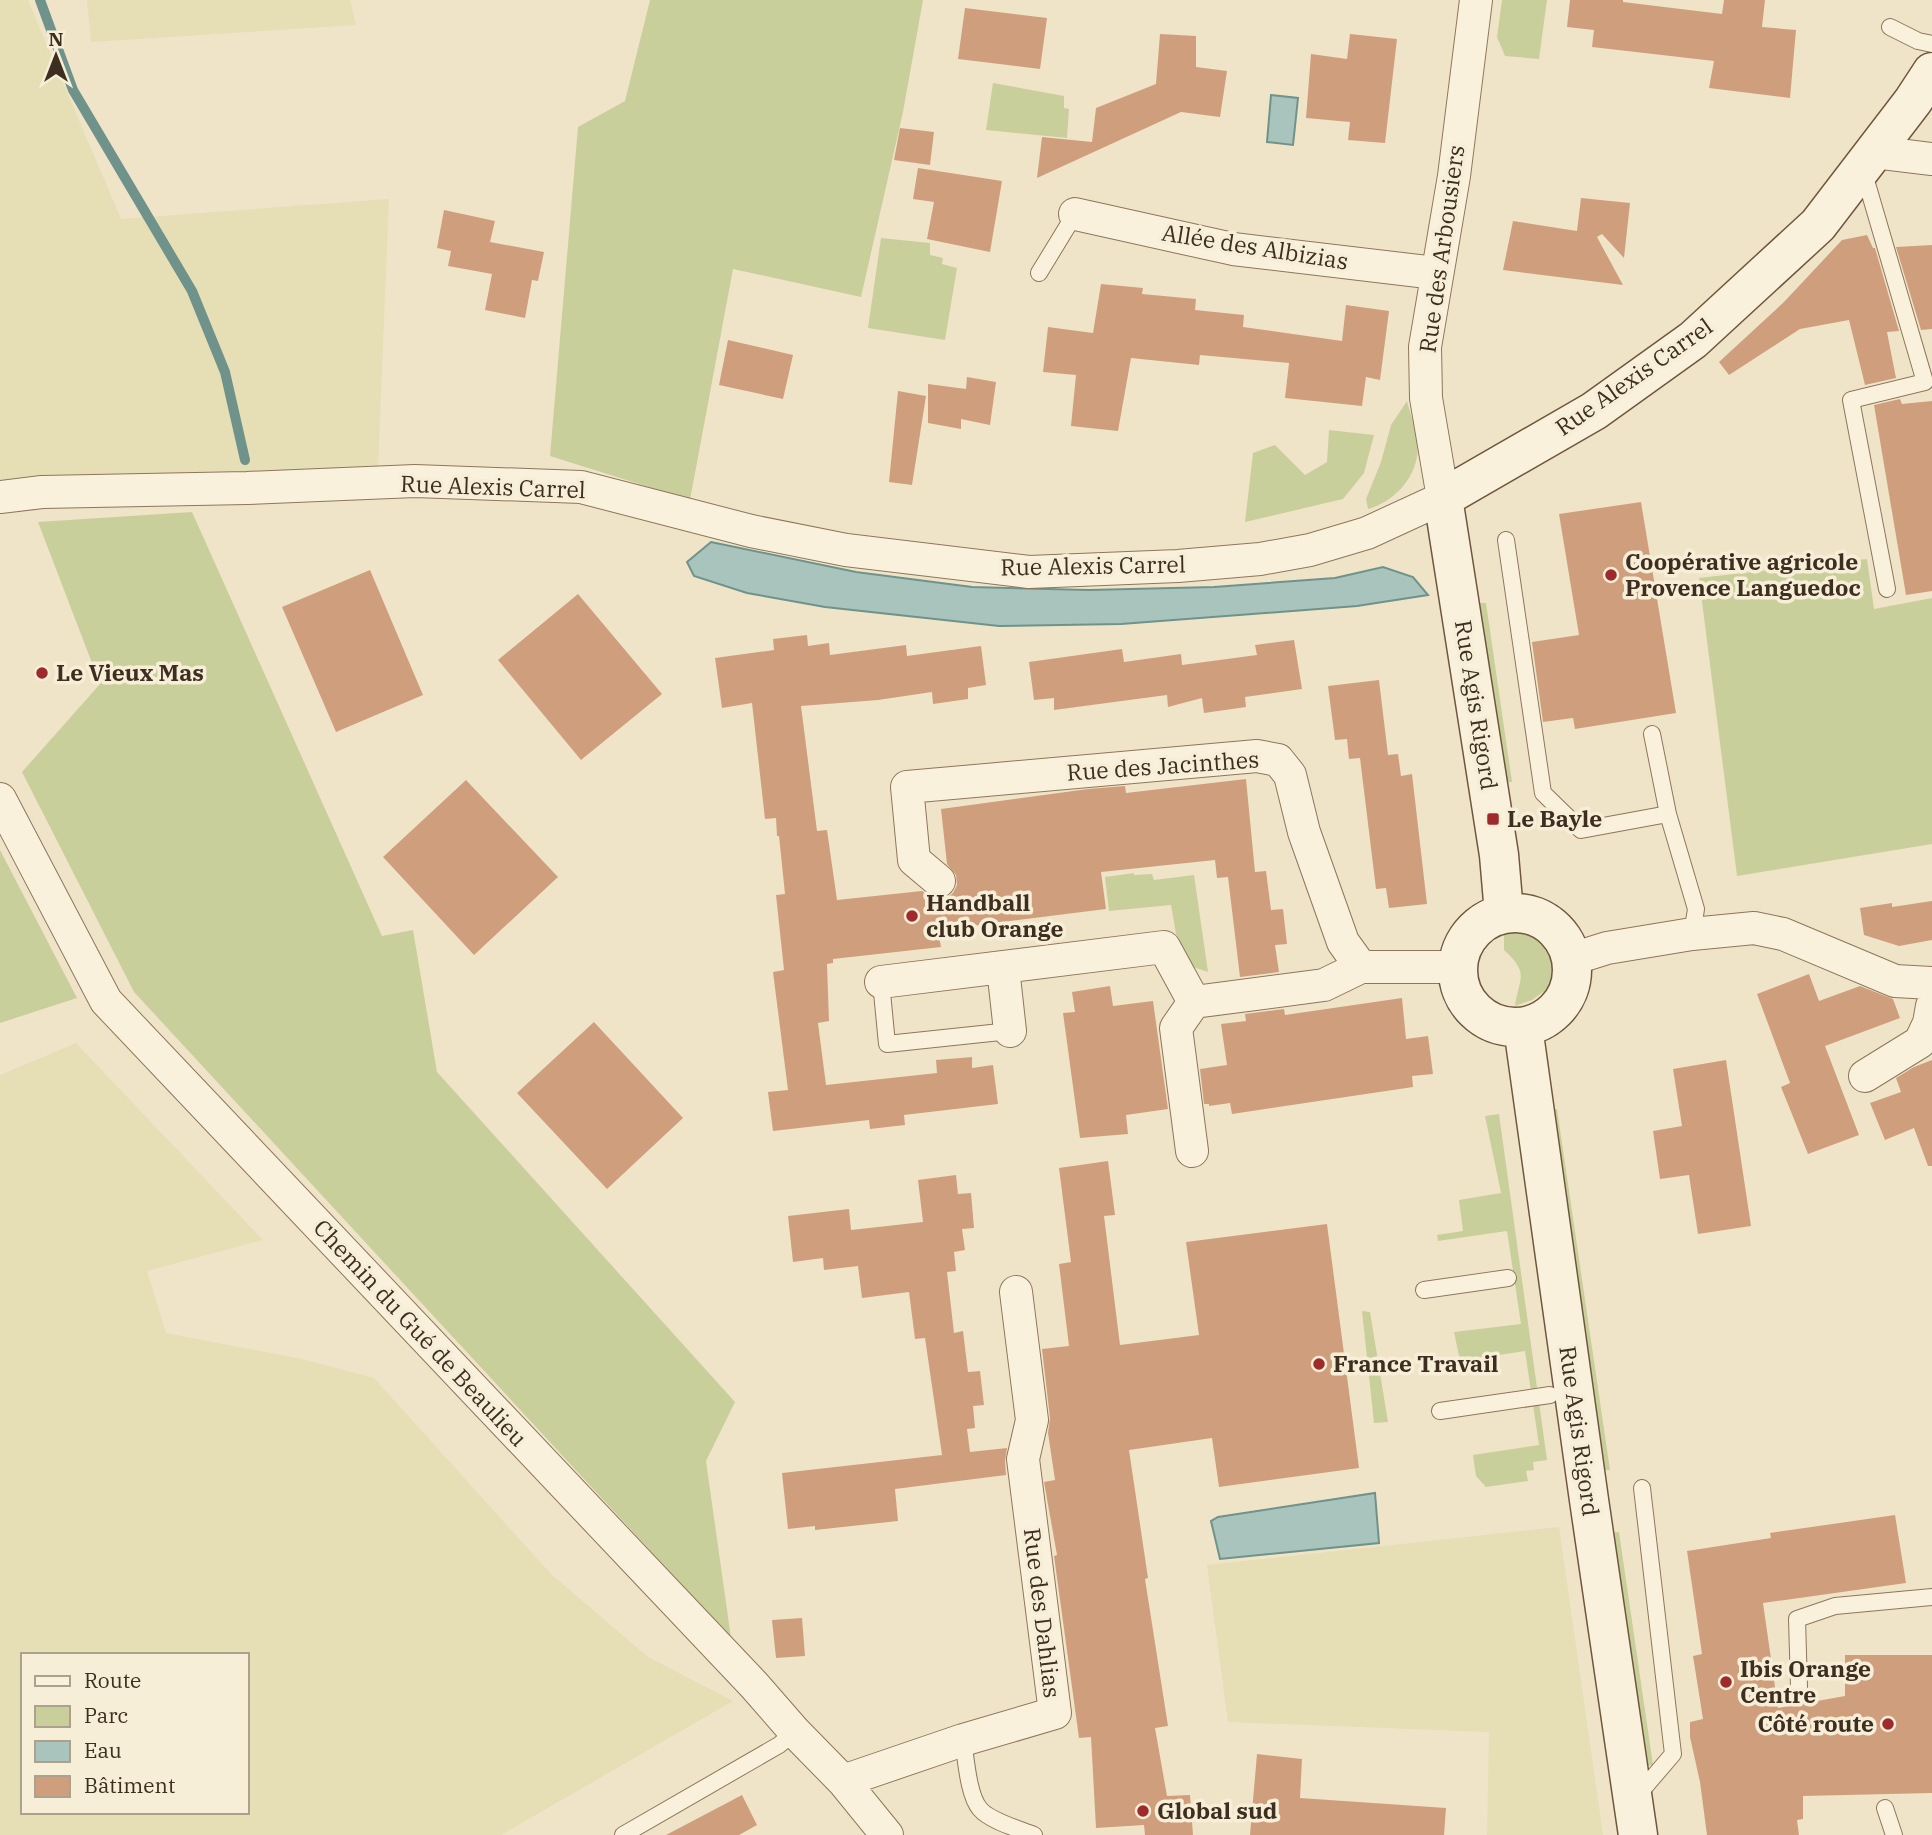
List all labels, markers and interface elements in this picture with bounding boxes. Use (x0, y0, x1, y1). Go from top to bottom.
north arrow (21, 21, 91, 91)
text: N (48, 27, 64, 51)
street label: Rue des Arbousiers (1412, 143, 1470, 355)
street label: Allée des Albizias (1160, 216, 1351, 276)
street label: Rue Alexis Carrel (1549, 311, 1718, 442)
street label: Rue Alexis Carrel (400, 468, 586, 504)
place label: Coopérative agricole Provence Languedoc (1625, 546, 1861, 602)
street label: Rue Alexis Carrel (1000, 548, 1186, 582)
marker: Coopérative agricole Provence Languedoc (1603, 567, 1619, 583)
street label: Rue Agis Rigord (1449, 618, 1505, 792)
place label: Le Vieux Mas (56, 657, 204, 687)
marker: Le Vieux Mas (34, 665, 50, 681)
street label: Rue des Jacinthes (1066, 743, 1260, 787)
place label: Le Bayle (1507, 803, 1602, 833)
marker: Le Bayle (1485, 811, 1501, 827)
place label: Handball club Orange (926, 887, 1064, 943)
marker: Handball club Orange (904, 908, 920, 924)
street label: Chemin du Gué de Beaulieu (308, 1212, 534, 1452)
street label: Rue Agis Rigord (1553, 1344, 1607, 1518)
place label: France Travail (1333, 1348, 1498, 1378)
marker: France Travail (1311, 1356, 1327, 1372)
street label: Rue des Dahlias (1018, 1526, 1068, 1700)
legend (21, 1653, 248, 1814)
place label: Ibis Orange Centre (1740, 1653, 1871, 1709)
text: Route (84, 1666, 141, 1694)
marker: Ibis Orange Centre (1718, 1674, 1734, 1690)
text: Parc (84, 1701, 128, 1729)
place label: Côté route (1757, 1708, 1874, 1738)
marker: Côté route (1880, 1716, 1896, 1732)
text: Eau (84, 1736, 122, 1764)
text: Bâtiment (84, 1771, 175, 1799)
place label: Global sud (1157, 1795, 1277, 1825)
marker: Global sud (1135, 1803, 1151, 1819)

